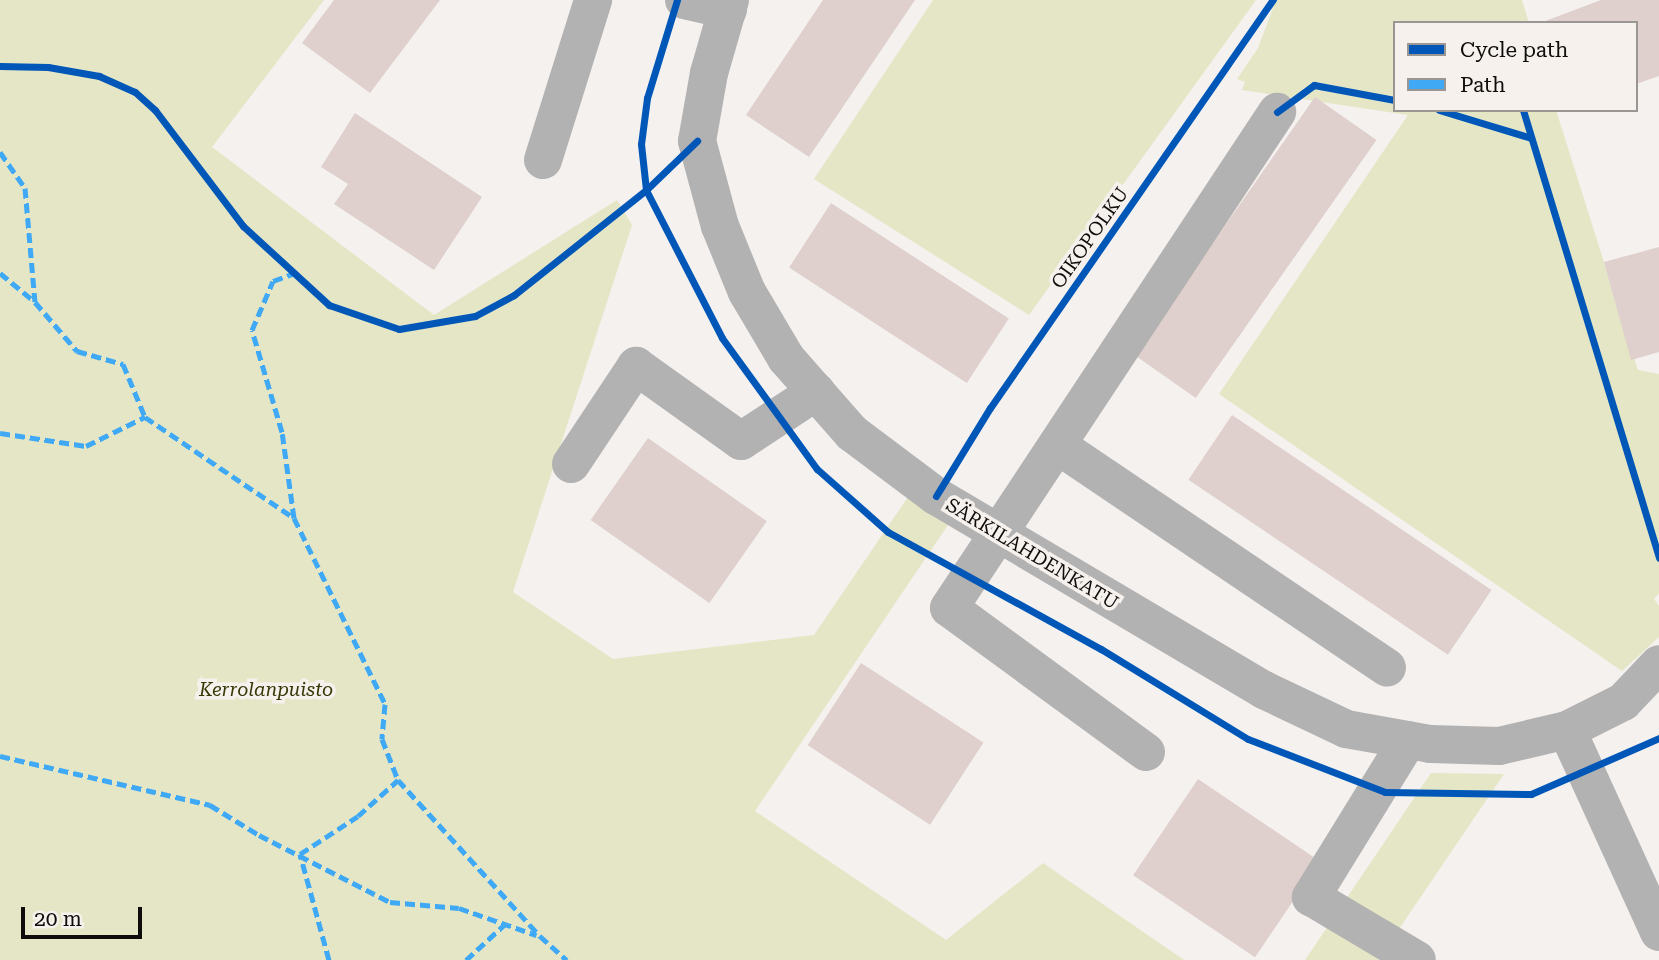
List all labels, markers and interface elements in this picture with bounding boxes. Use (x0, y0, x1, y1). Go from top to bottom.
legend (1393, 21, 1638, 112)
text: Cycle path (1460, 38, 1568, 62)
text: Path (1460, 73, 1506, 97)
street label: OIKOPOLKU (1047, 183, 1133, 293)
street label: SÄRKILAHDENKATU (942, 493, 1122, 615)
park label: Kerrolanpuisto (199, 679, 333, 701)
scale bar (24, 894, 145, 938)
text: 20 m (34, 907, 82, 931)

